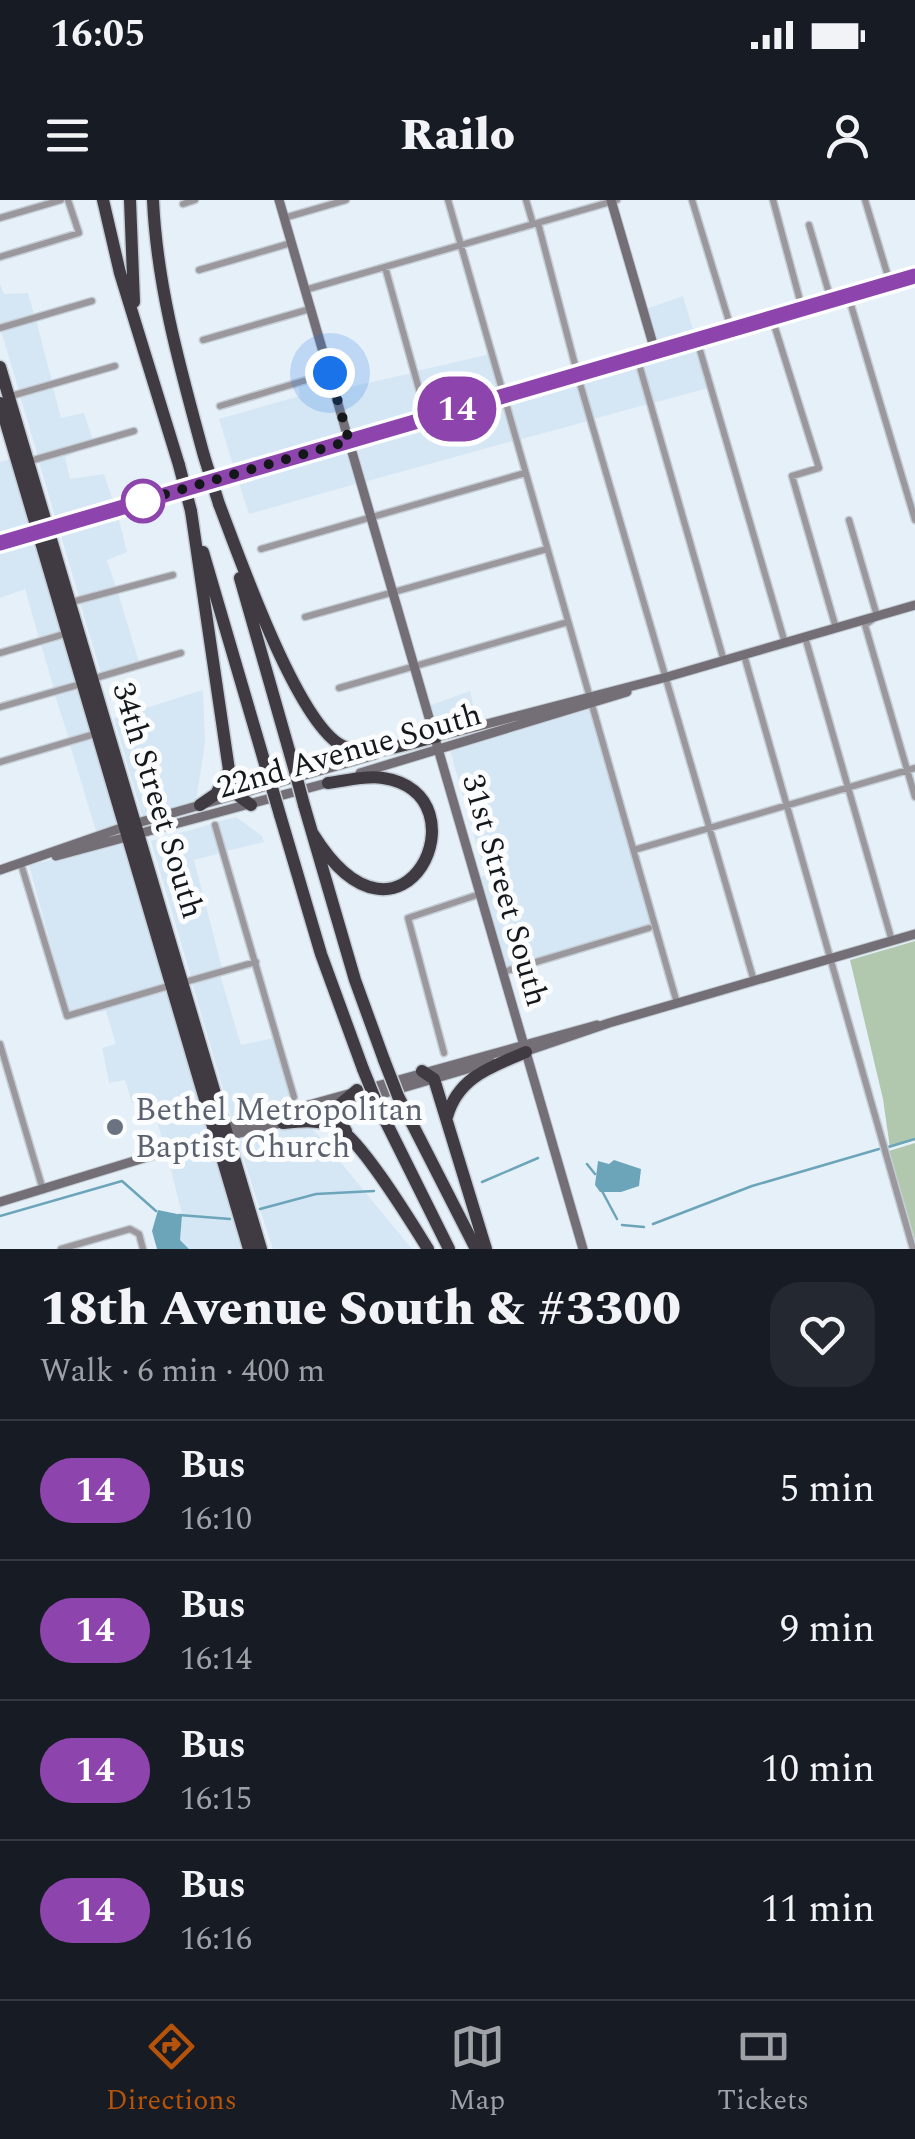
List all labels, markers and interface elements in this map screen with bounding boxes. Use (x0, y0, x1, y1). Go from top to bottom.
text: 16:05 (50, 6, 145, 64)
text: Railo (400, 101, 515, 170)
icon: menu (40, 108, 95, 163)
icon: person (820, 108, 875, 163)
your location (305, 348, 355, 398)
line badge: 14 (412, 376, 502, 442)
text: 14 (437, 383, 477, 436)
unlabelled marker (122, 480, 164, 522)
street label: 34th Street South (98, 676, 217, 925)
street label: 22nd Avenue South (211, 690, 487, 813)
street label: 31st Street South (448, 768, 561, 1012)
place label: Bethel Metropolitan Baptist Church (135, 1086, 423, 1172)
marker: Bethel Metropolitan Baptist Church (104, 1116, 126, 1138)
text: 18th Avenue South & #3300 (40, 1273, 681, 1346)
button: heart (770, 1282, 875, 1387)
text: Walk · 6 min · 400 m (40, 1347, 325, 1396)
text: Bus (180, 1437, 246, 1495)
text: 5 min (780, 1461, 875, 1519)
text: 14 (75, 1464, 115, 1517)
text: 16:10 (180, 1495, 252, 1544)
text: Bus (180, 1577, 246, 1635)
text: 9 min (780, 1601, 875, 1659)
text: 14 (75, 1604, 115, 1657)
text: 16:14 (180, 1635, 252, 1684)
text: Bus (180, 1717, 246, 1775)
text: 10 min (761, 1741, 875, 1799)
text: 14 (75, 1744, 115, 1797)
text: 16:15 (180, 1775, 252, 1824)
text: Bus (180, 1857, 246, 1915)
text: 11 min (761, 1881, 875, 1939)
text: 14 (75, 1884, 115, 1937)
text: 16:16 (180, 1915, 252, 1964)
tab: Directions (106, 2019, 237, 2122)
tab: Map (449, 2019, 505, 2122)
tab: Tickets (717, 2019, 809, 2122)

